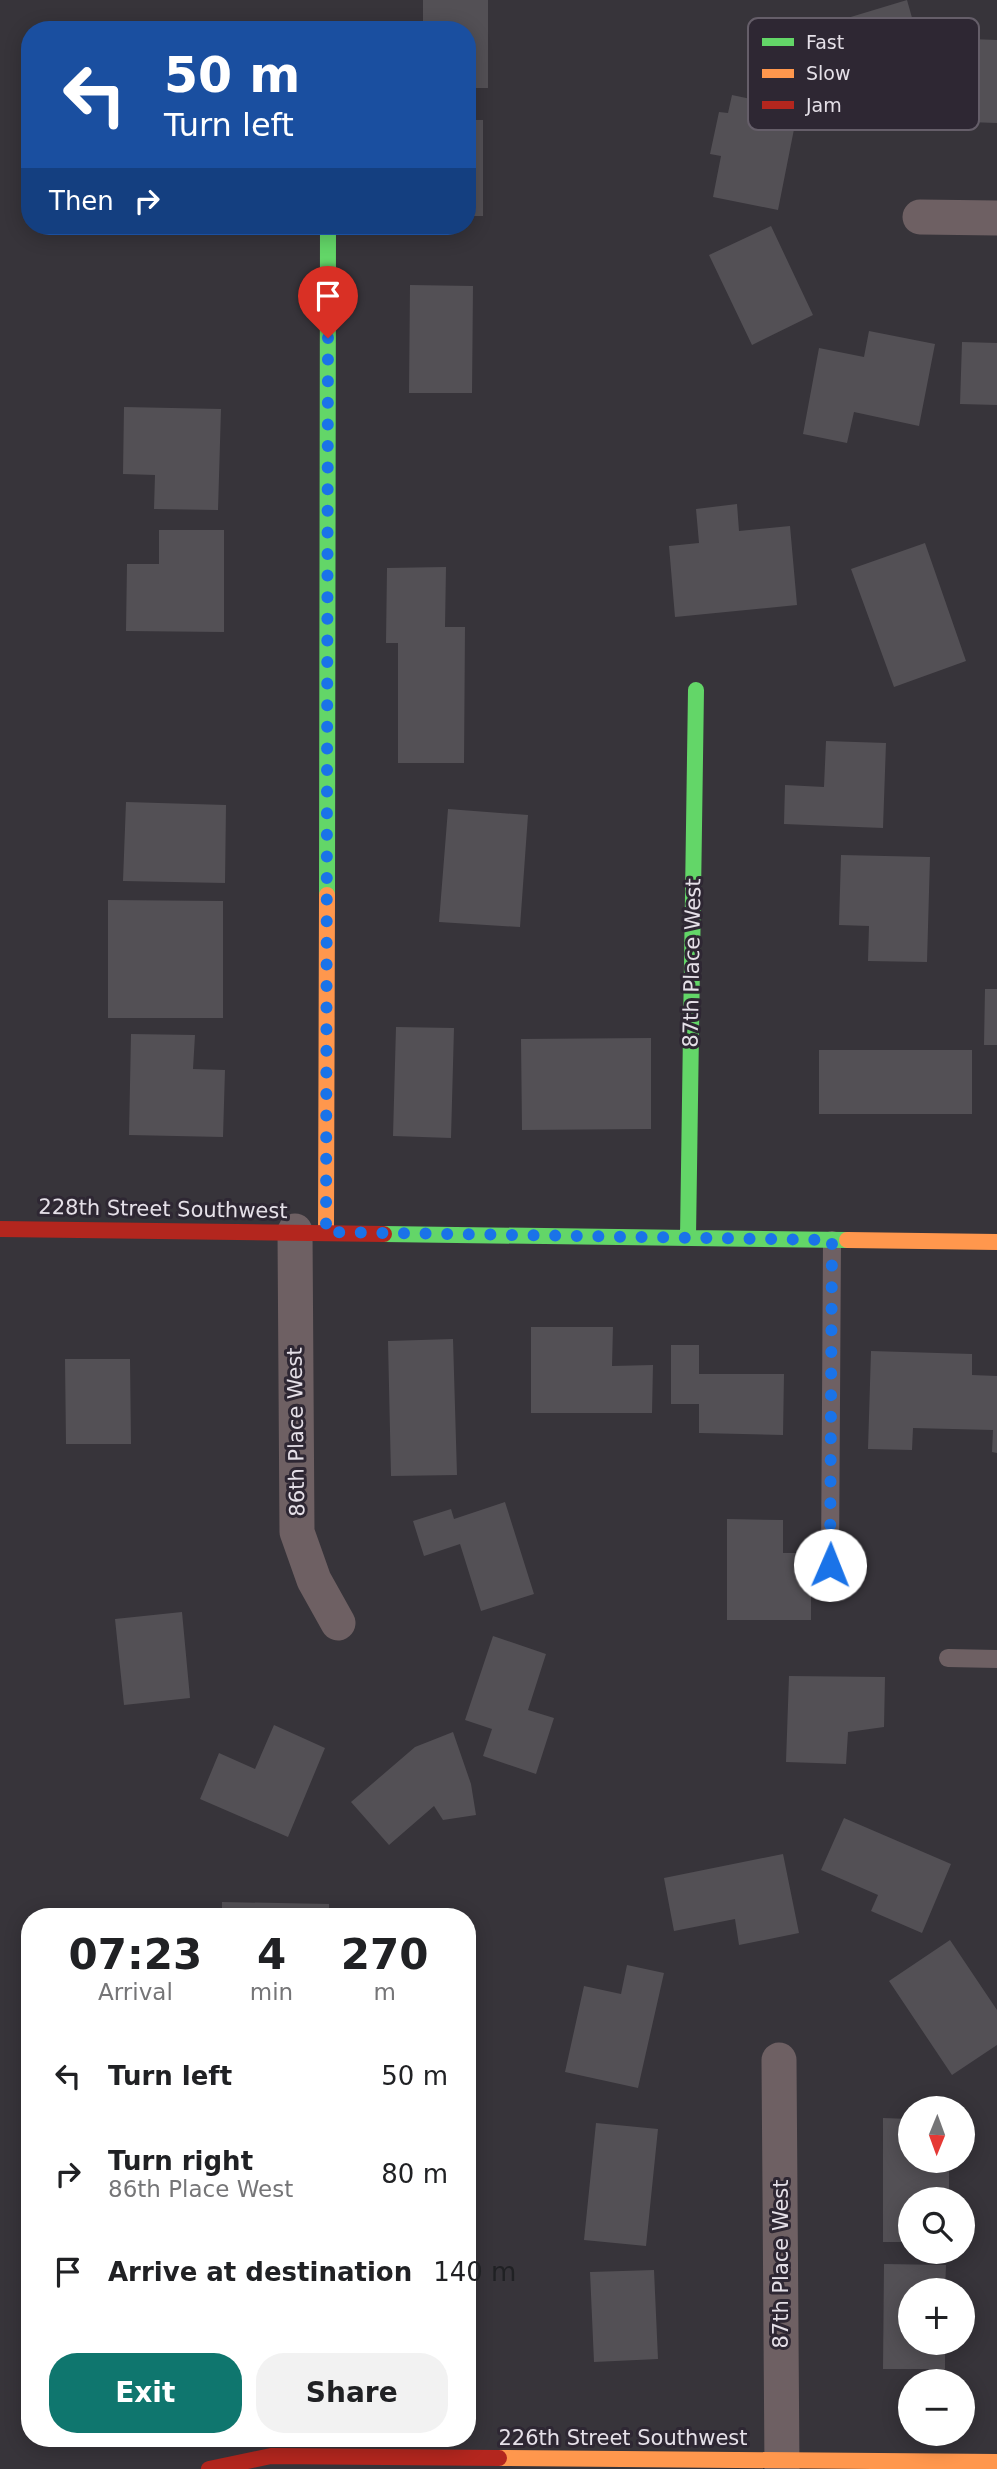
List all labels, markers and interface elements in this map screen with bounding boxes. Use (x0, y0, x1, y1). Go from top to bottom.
legend (748, 18, 979, 130)
text: Fast (806, 31, 844, 53)
text: 50 m (164, 47, 300, 104)
icon: left (49, 49, 140, 140)
text: Slow (806, 62, 851, 84)
text: Jam (805, 94, 842, 116)
text: Turn left (164, 106, 294, 144)
icon: right (128, 182, 166, 220)
text: Then (49, 186, 114, 216)
pin (298, 266, 358, 338)
icon: arrive (309, 277, 347, 315)
street label: 87th Place West (679, 878, 705, 1048)
street label: 228th Street Southwest (38, 1195, 288, 1223)
street label: 86th Place West (283, 1347, 309, 1517)
position arrow (793, 1528, 867, 1602)
text: 07:23 (69, 1930, 202, 1979)
text: 4 (257, 1930, 286, 1979)
text: 270 (341, 1930, 428, 1979)
text: Arrival (98, 1979, 173, 2005)
text: min (250, 1979, 293, 2005)
text: m (373, 1979, 396, 2005)
icon: left (49, 2057, 87, 2095)
text: Turn left (108, 2061, 232, 2091)
text: 50 m (381, 2061, 448, 2091)
north arrow (898, 2096, 975, 2174)
map controls (898, 2096, 975, 2446)
text: Turn right (108, 2146, 253, 2176)
icon: right (49, 2155, 87, 2193)
text: 80 m (381, 2159, 448, 2189)
text: 86th Place West (108, 2176, 293, 2202)
street label: 87th Place West (769, 2179, 793, 2349)
button: search (898, 2187, 975, 2264)
icon: arrive (49, 2253, 87, 2291)
text: Arrive at destination (108, 2257, 412, 2287)
text: 140 m (433, 2257, 516, 2287)
button: + (898, 2278, 975, 2355)
button: Exit (49, 2353, 242, 2433)
button: Share (256, 2353, 448, 2433)
button: − (898, 2369, 975, 2446)
street label: 226th Street Southwest (498, 2426, 748, 2450)

